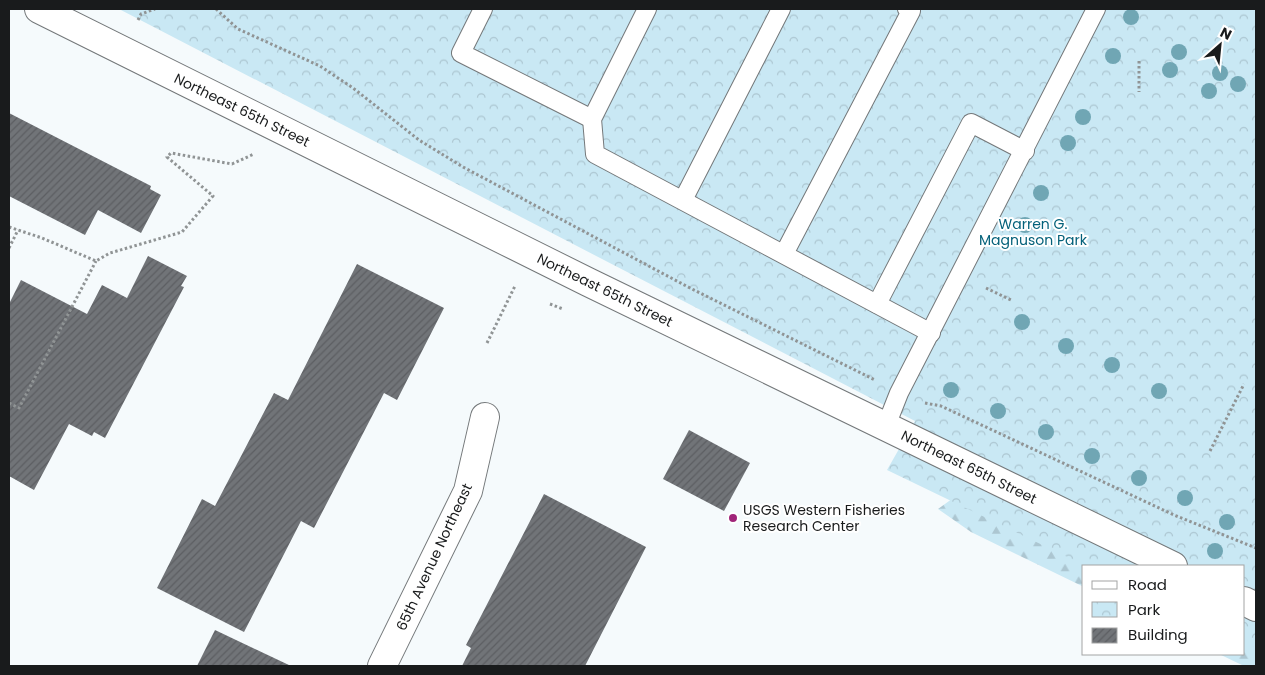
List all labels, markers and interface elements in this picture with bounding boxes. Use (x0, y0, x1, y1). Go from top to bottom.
north arrow (1195, 20, 1245, 70)
text: N (1217, 22, 1235, 45)
street label: Northeast 65th Street (171, 68, 313, 152)
park label: Warren G. Magnuson Park (979, 214, 1088, 250)
street label: Northeast 65th Street (534, 248, 676, 332)
street label: Northeast 65th Street (898, 425, 1040, 509)
street label: 65th Avenue Northeast (391, 480, 477, 634)
place label: USGS Western Fisheries Research Center (743, 500, 905, 536)
marker: USGS Western Fisheries Research Center (727, 512, 739, 524)
legend (1082, 565, 1245, 655)
text: Road (1128, 574, 1167, 595)
text: Park (1128, 599, 1160, 620)
text: Building (1128, 624, 1188, 645)

